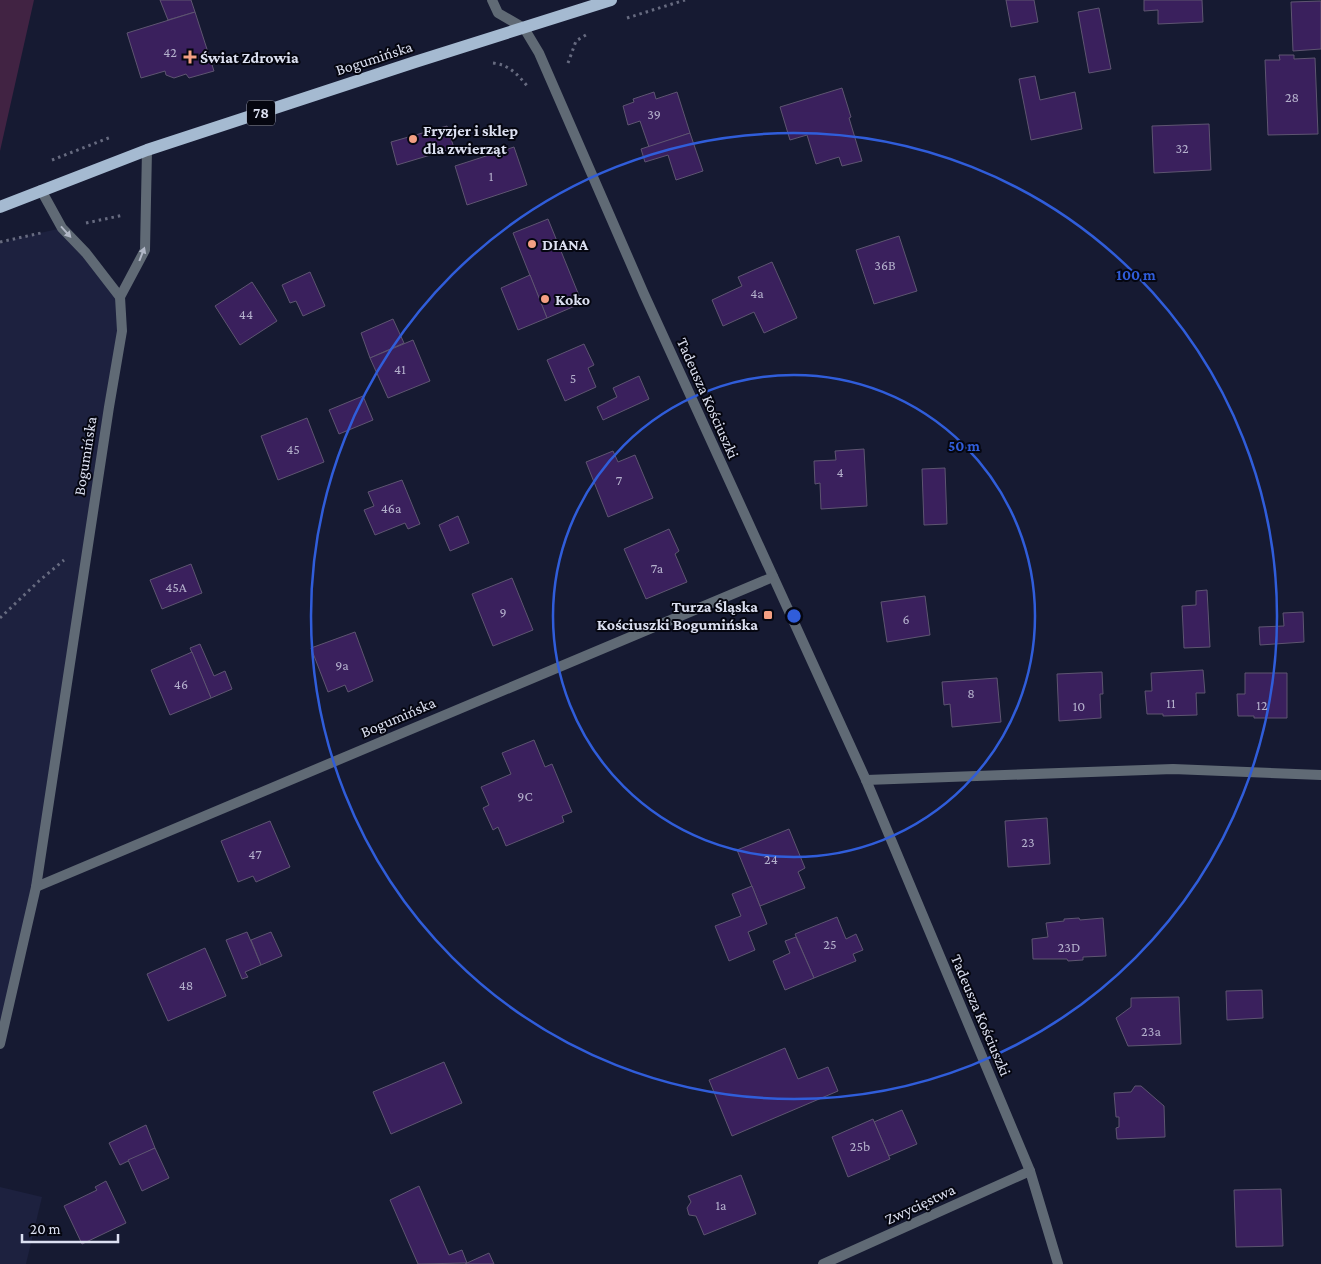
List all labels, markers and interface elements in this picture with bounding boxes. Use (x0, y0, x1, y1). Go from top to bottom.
street label: Bogumińska (333, 37, 415, 79)
house number: 42 (163, 44, 177, 60)
place label: Świat Zdrowia (200, 49, 299, 66)
marker: Świat Zdrowia (184, 51, 196, 63)
house number: 28 (1285, 89, 1299, 105)
road number: 78 (247, 100, 275, 126)
house number: 39 (647, 106, 661, 122)
place label: Fryzjer i sklep dla zwierząt (423, 122, 518, 157)
marker: Fryzjer i sklep dla zwierząt (407, 133, 419, 145)
house number: 32 (1175, 140, 1189, 156)
house number: 1 (489, 168, 494, 184)
one-way arrow (60, 225, 72, 237)
place label: DIANA (542, 236, 589, 253)
marker: DIANA (526, 238, 538, 250)
one-way arrow (138, 246, 146, 261)
house number: 36B (874, 257, 896, 273)
text: 100 m (1116, 267, 1156, 283)
house number: 4a (750, 285, 764, 301)
place label: Koko (555, 291, 590, 308)
marker: Koko (539, 293, 551, 305)
house number: 44 (239, 306, 253, 322)
street label: Tadeusza Kościuszki (674, 335, 742, 461)
house number: 41 (394, 361, 406, 377)
house number: 5 (570, 370, 576, 386)
street label: Bogumińska (70, 415, 101, 497)
text: 50 m (948, 438, 980, 454)
house number: 45 (286, 441, 300, 457)
house number: 4 (836, 464, 844, 480)
house number: 7 (616, 472, 623, 488)
house number: 46a (381, 500, 402, 516)
house number: 7a (651, 560, 664, 576)
house number: 45A (165, 579, 187, 595)
place label: Turza Śląska Kościuszki Bogumińska (597, 598, 758, 633)
house number: 9 (499, 604, 507, 620)
centre of rings (785, 607, 803, 625)
marker: Turza Śląska Kościuszki Bogumińska (762, 609, 774, 621)
house number: 6 (902, 611, 910, 627)
house number: 9a (335, 657, 349, 673)
house number: 46 (174, 676, 188, 692)
house number: 8 (967, 685, 975, 701)
street label: Bogumińska (358, 693, 439, 741)
house number: 11 (1166, 695, 1176, 711)
house number: 12 (1256, 697, 1268, 713)
house number: 10 (1073, 698, 1085, 714)
house number: 9C (517, 788, 533, 804)
house number: 23 (1021, 834, 1035, 850)
house number: 47 (248, 846, 262, 862)
house number: 24 (764, 851, 778, 867)
house number: 25 (823, 936, 837, 952)
house number: 23D (1058, 939, 1080, 955)
street label: Tadeusza Kościuszki (948, 952, 1014, 1078)
house number: 48 (179, 977, 193, 993)
house number: 23a (1141, 1023, 1161, 1039)
house number: 25b (850, 1138, 870, 1154)
street label: Zwycięstwa (882, 1180, 959, 1229)
house number: 1a (715, 1197, 727, 1213)
scale bar (22, 1212, 119, 1244)
text: 20 m (30, 1221, 61, 1237)

